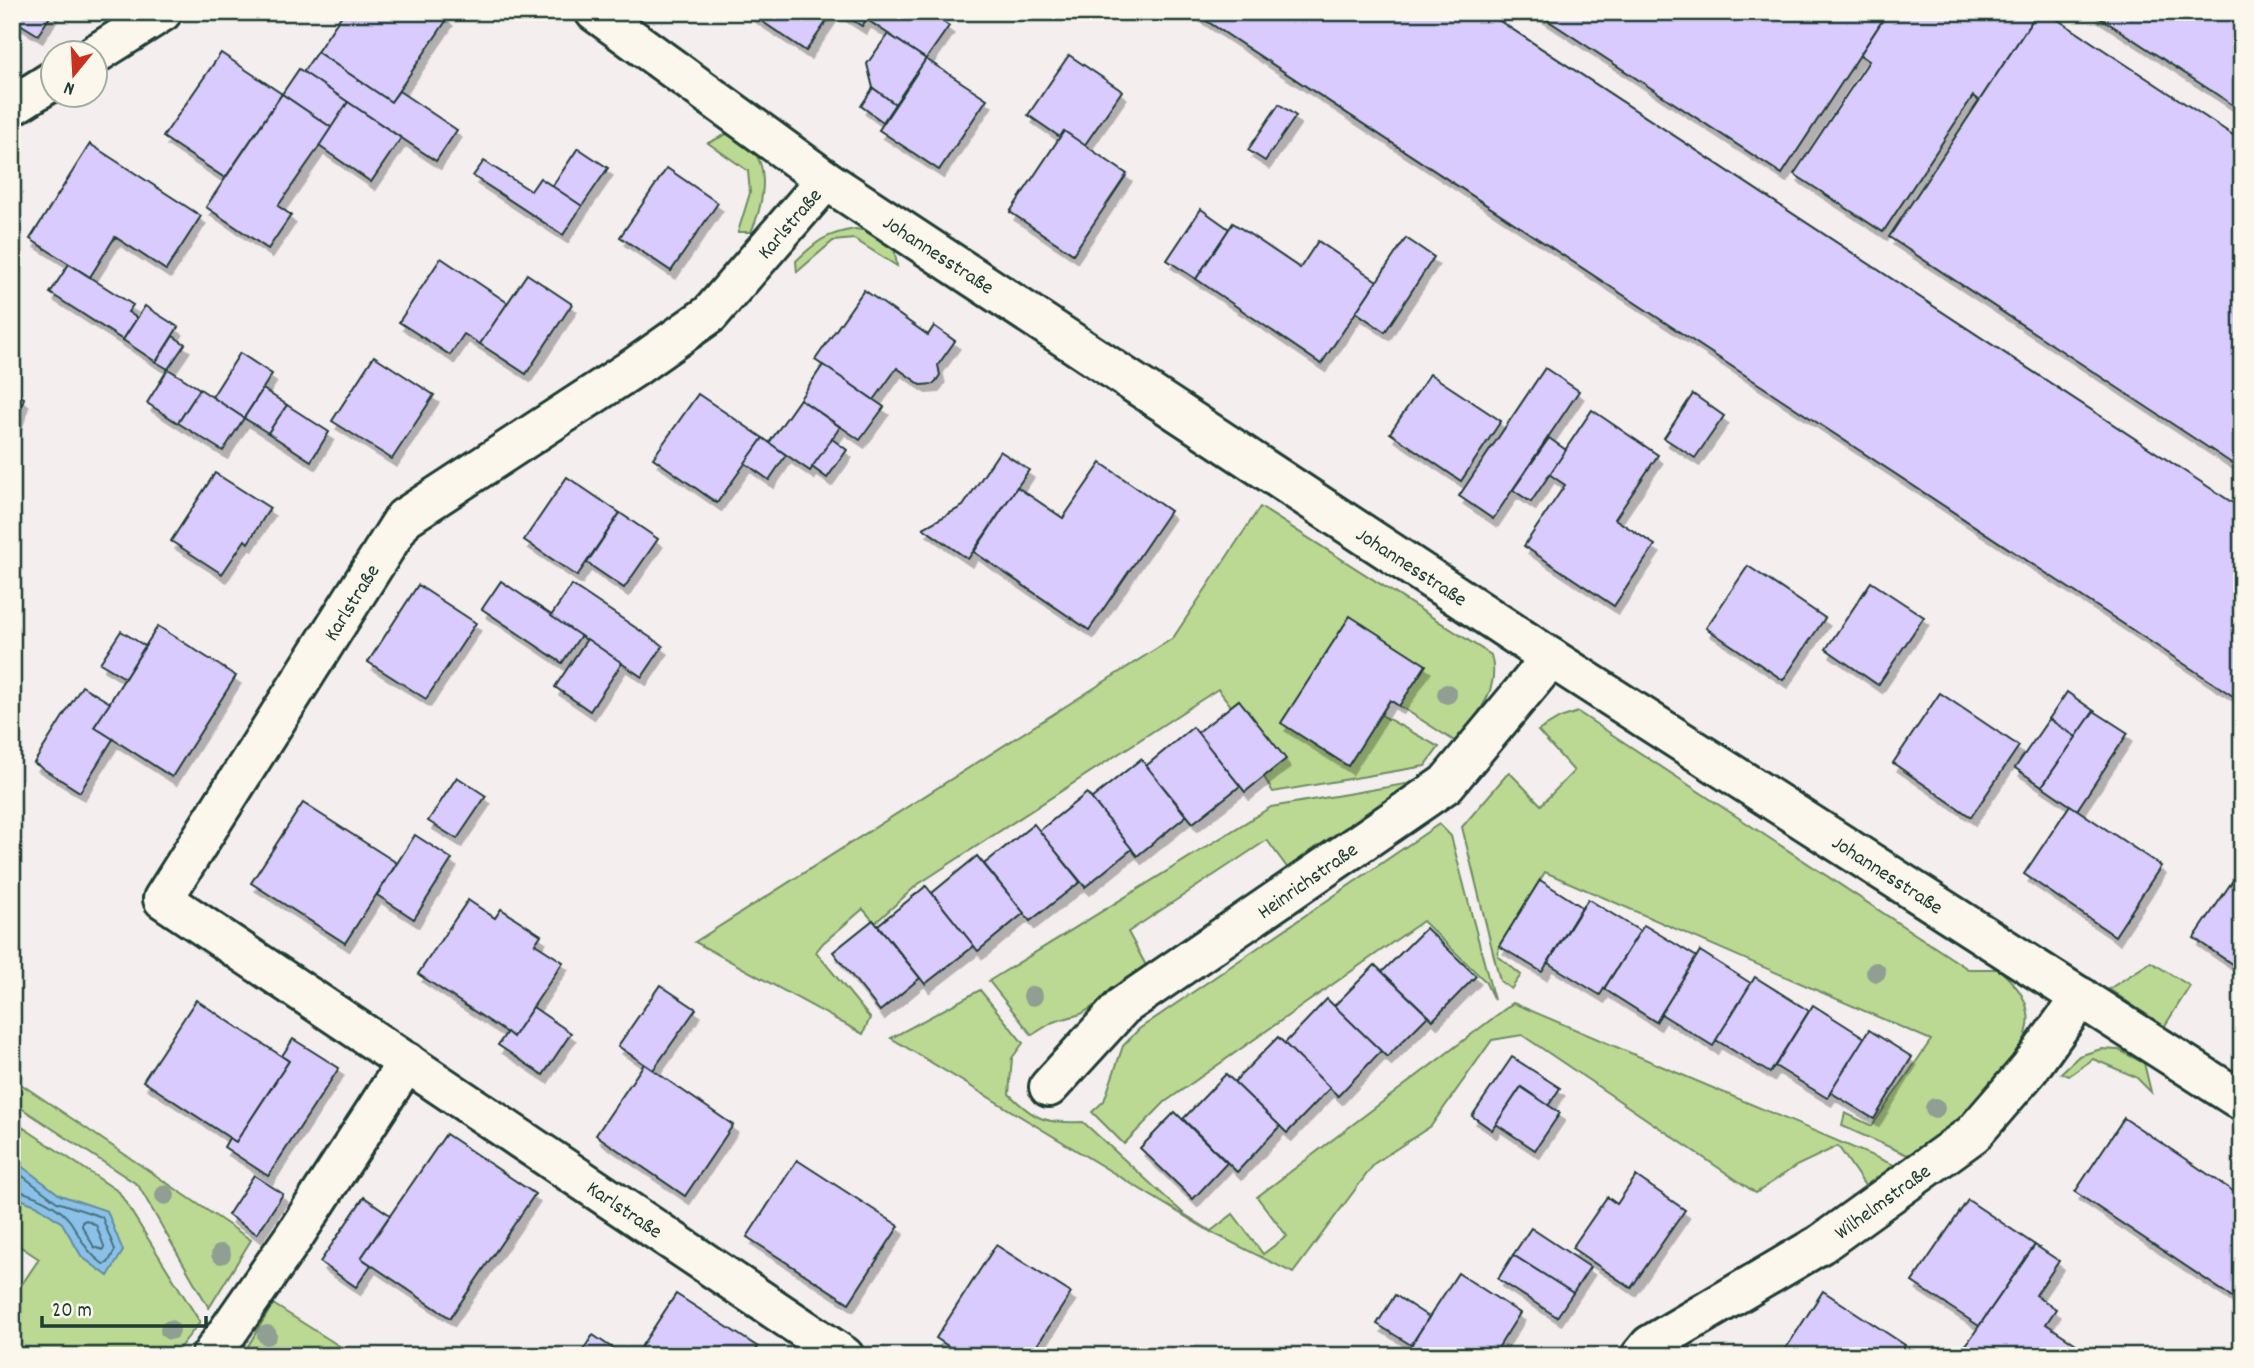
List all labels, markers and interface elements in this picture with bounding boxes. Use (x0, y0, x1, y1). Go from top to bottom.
north arrow (38, 38, 108, 108)
text: N (61, 73, 78, 101)
street label: Karlstraße (752, 183, 831, 267)
street label: Johannesstraße (876, 209, 999, 304)
street label: Johannesstraße (1349, 521, 1472, 616)
street label: Karlstraße (318, 559, 389, 648)
street label: Johannesstraße (1825, 829, 1948, 924)
street label: Heinrichstraße (1252, 837, 1365, 928)
street label: Wilhelmstraße (1829, 1158, 1938, 1249)
street label: Karlstraße (579, 1175, 667, 1248)
scale bar (42, 1284, 206, 1328)
text: 20 m (52, 1297, 92, 1327)

